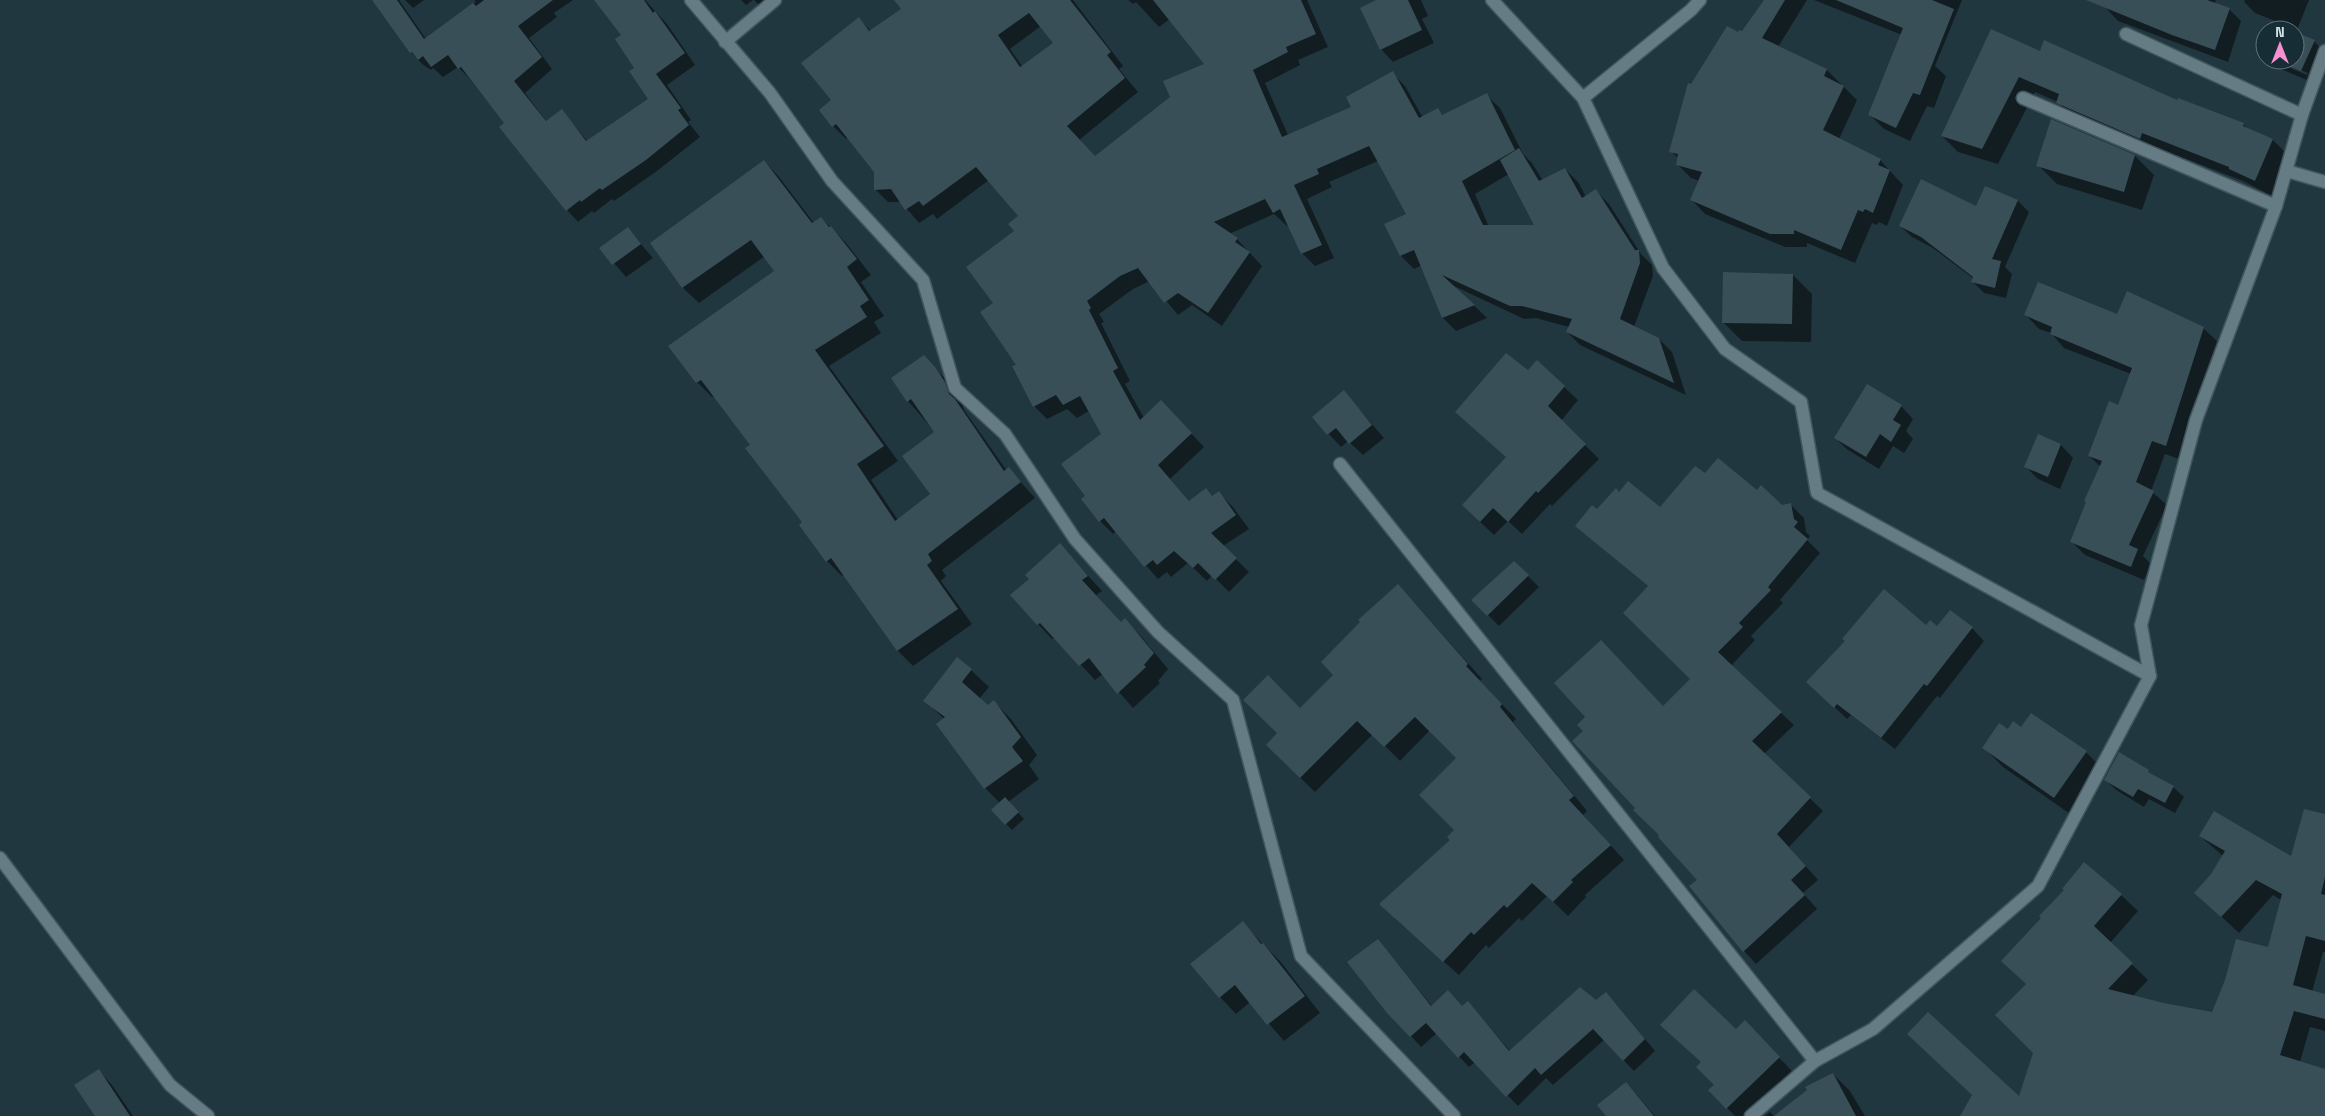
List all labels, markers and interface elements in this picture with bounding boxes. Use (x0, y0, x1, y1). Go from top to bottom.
north arrow (2255, 20, 2305, 70)
text: N (2275, 23, 2285, 41)

